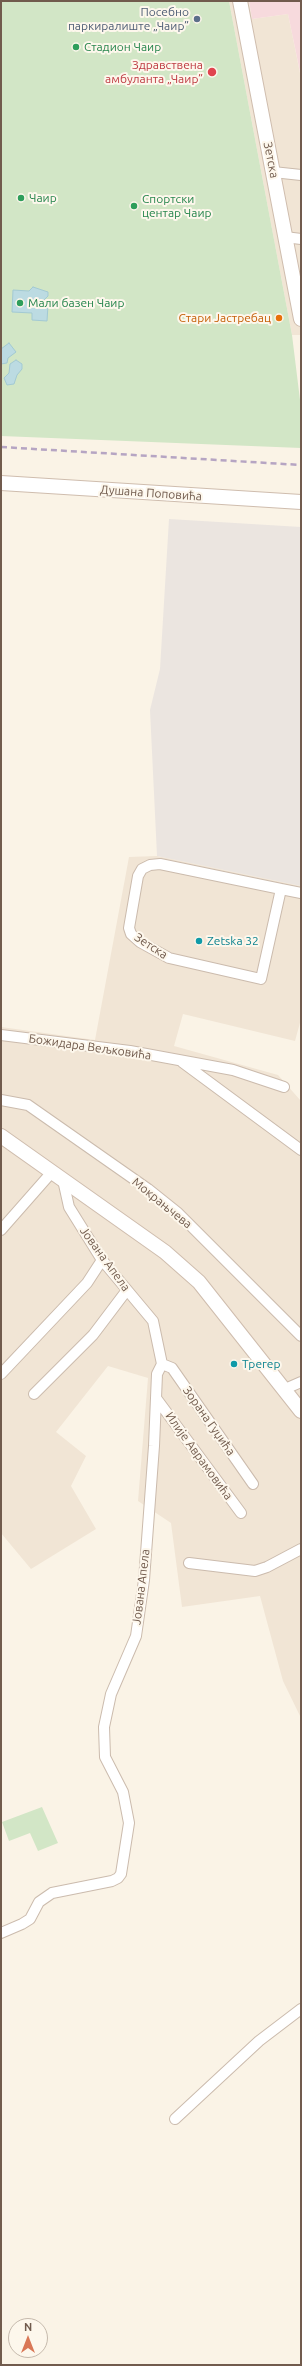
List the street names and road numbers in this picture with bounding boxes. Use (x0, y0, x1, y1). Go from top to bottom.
street label: Зетска (260, 141, 282, 179)
street label: Душана Поповића (99, 482, 203, 504)
street label: Зетска (132, 930, 170, 962)
street label: Божидара Вељковића (28, 1031, 152, 1063)
street label: Мокрањчева (129, 1175, 195, 1231)
street label: Јована Апела (77, 1224, 133, 1294)
street label: Зорана Гуџића (180, 1384, 238, 1458)
street label: Илије Аврамовића (162, 1409, 236, 1503)
street label: Јована Апела (129, 1548, 153, 1626)

